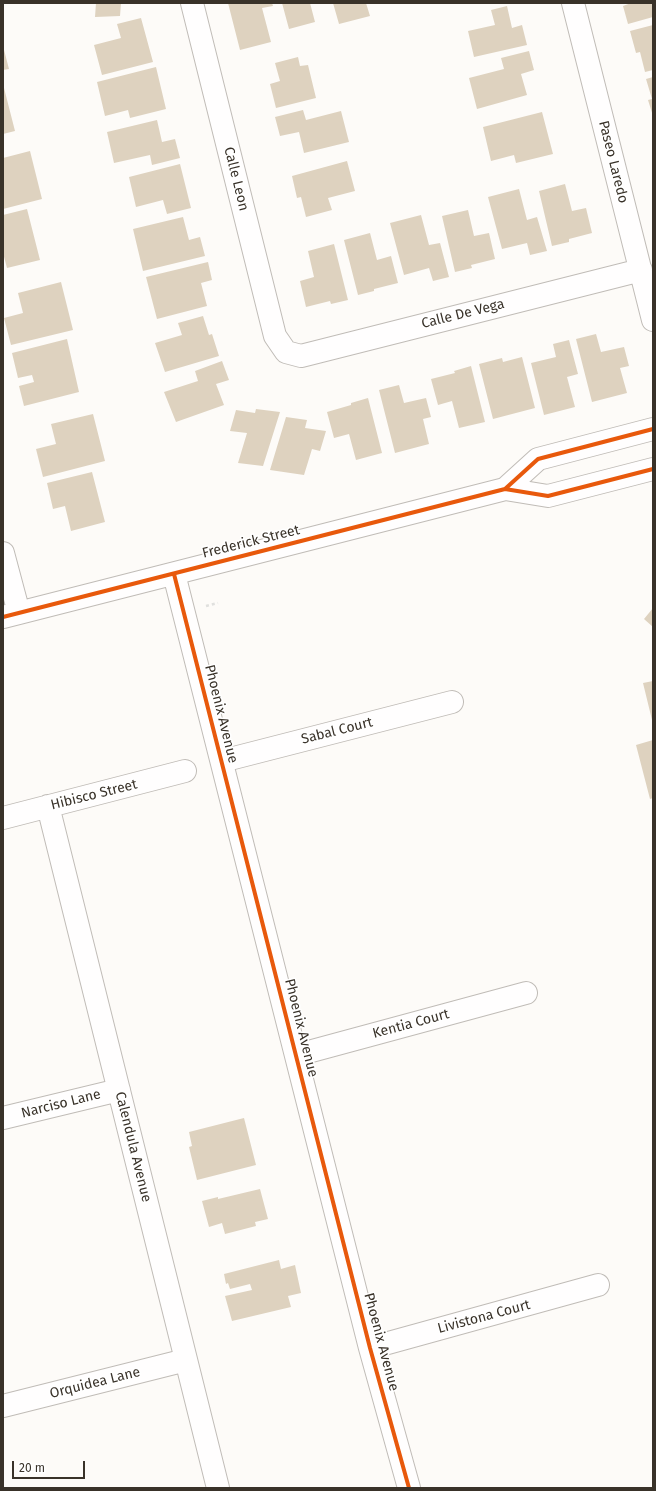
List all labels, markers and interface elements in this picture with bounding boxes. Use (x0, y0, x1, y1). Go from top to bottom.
street label: Paseo Laredo (595, 119, 631, 205)
street label: Calle Leon (220, 145, 252, 213)
street label: Calle De Vega (420, 296, 506, 332)
street label: Frederick Street (200, 522, 302, 562)
street label: Phoenix Avenue (201, 663, 241, 765)
street label: Sabal Court (300, 714, 374, 748)
street label: Hibisco Street (49, 776, 139, 814)
street label: Phoenix Avenue (281, 977, 321, 1079)
street label: Kentia Court (371, 1006, 451, 1042)
street label: Narciso Lane (19, 1086, 103, 1122)
street label: Calendula Avenue (111, 1090, 155, 1204)
street label: Phoenix Avenue (360, 1291, 402, 1393)
street label: Livistona Court (436, 1297, 532, 1337)
street label: Orquidea Lane (48, 1364, 142, 1402)
scale bar (14, 1453, 87, 1479)
text: 20 m (19, 1461, 45, 1475)

